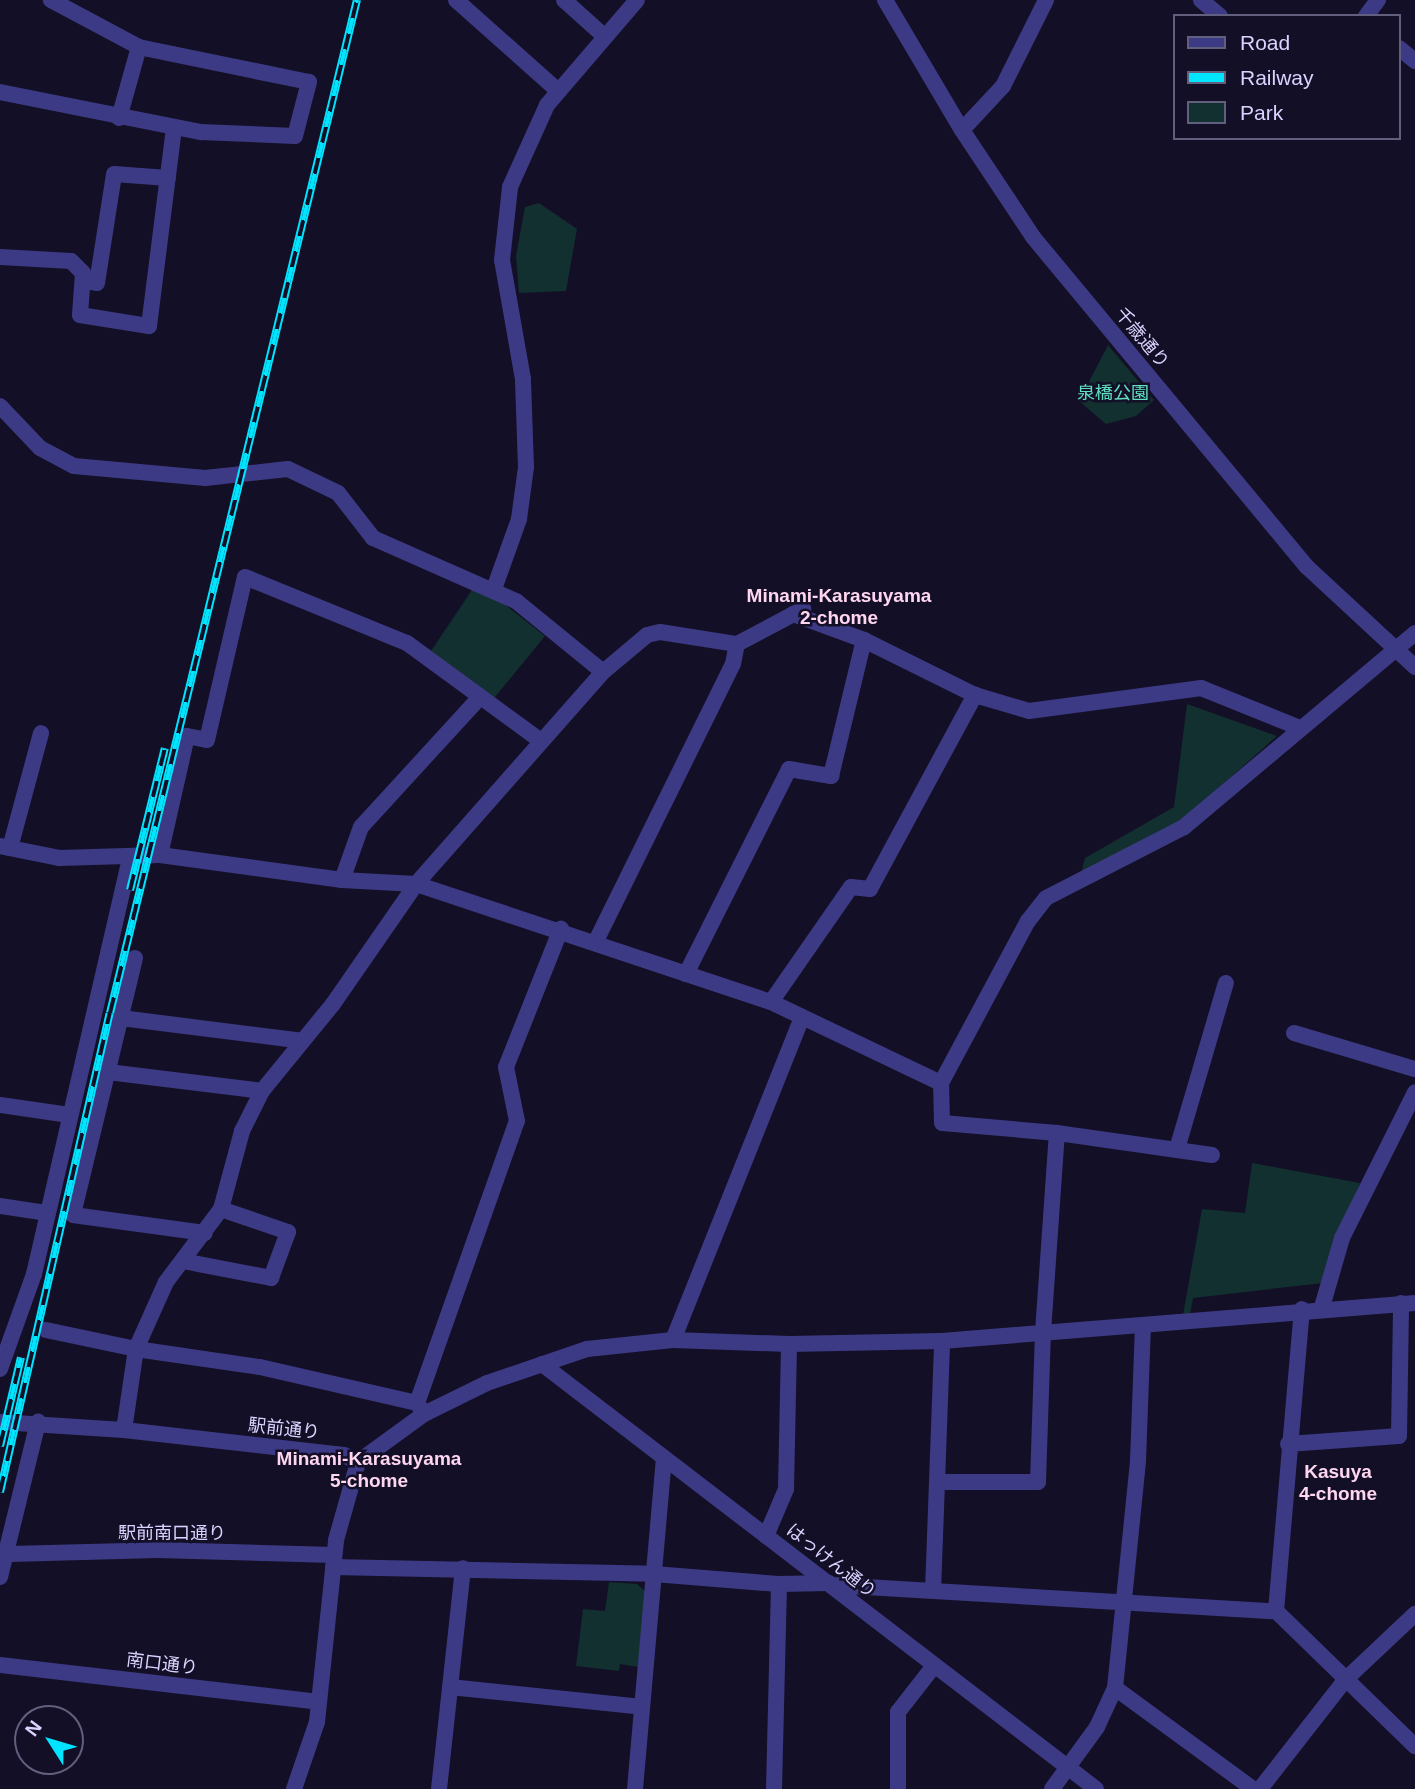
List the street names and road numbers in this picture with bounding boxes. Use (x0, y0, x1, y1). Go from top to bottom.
street label: 千歳通り (1111, 303, 1173, 373)
street label: 駅前通り (247, 1414, 321, 1444)
street label: はっけん通り (782, 1519, 880, 1603)
street label: 駅前南口通り (118, 1522, 226, 1544)
street label: 南口通り (125, 1649, 199, 1679)

